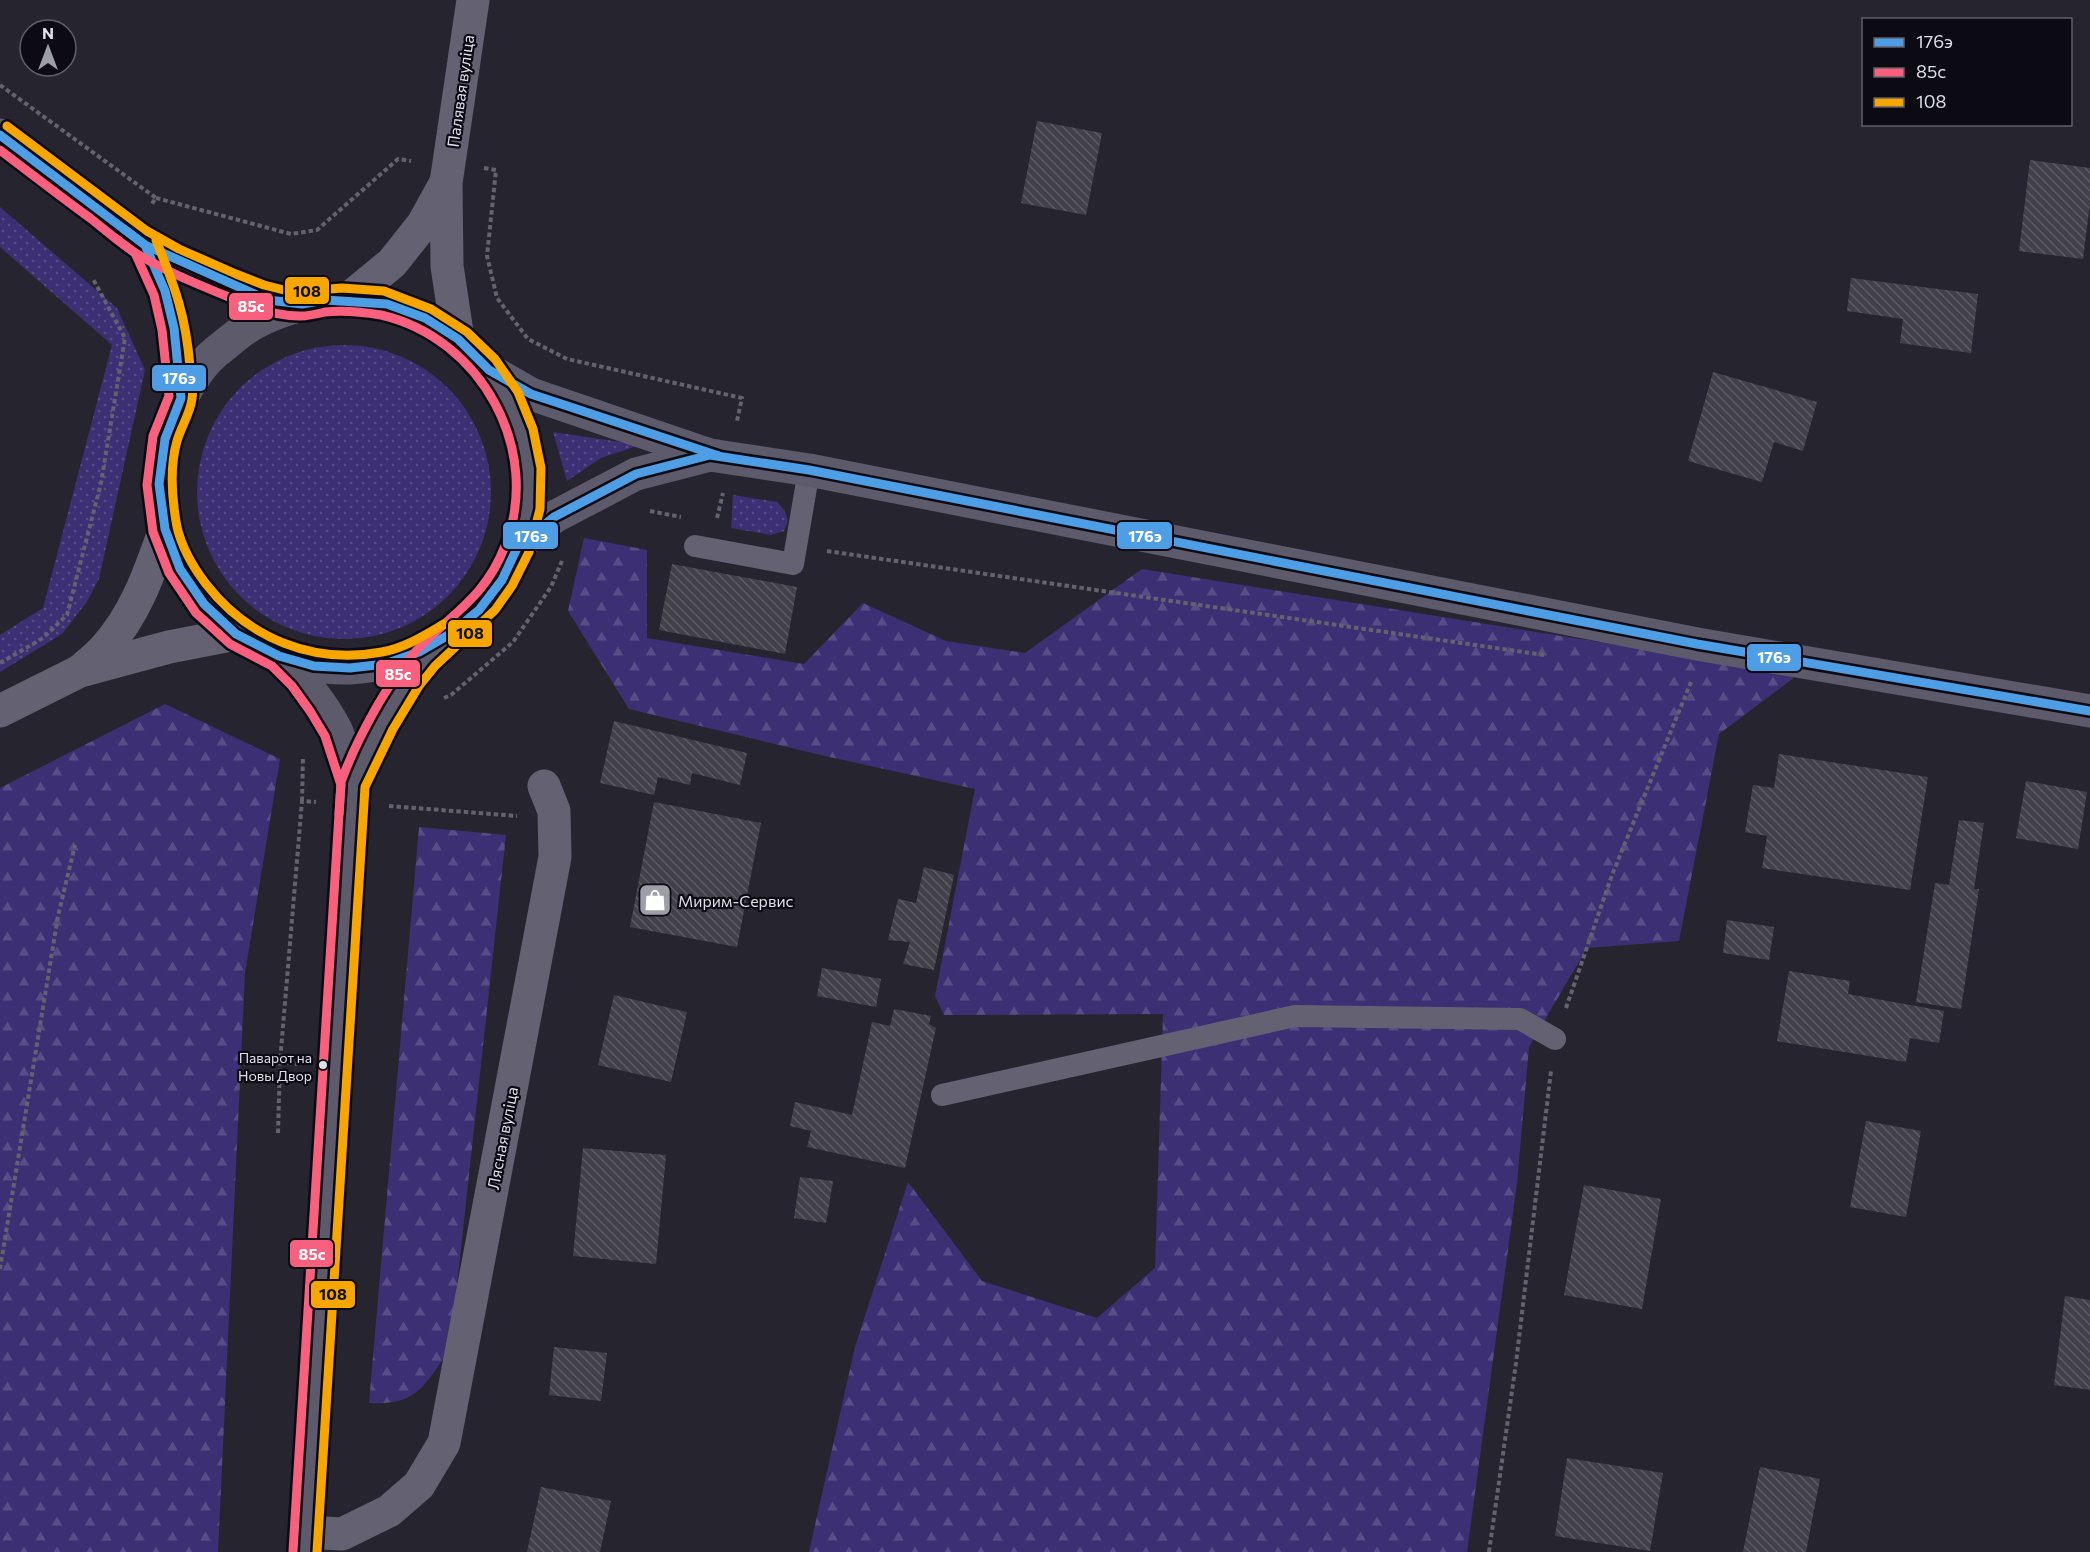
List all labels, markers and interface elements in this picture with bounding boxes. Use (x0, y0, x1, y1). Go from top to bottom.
north arrow (18, 18, 78, 78)
legend (1862, 18, 2072, 126)
text: N (42, 23, 54, 42)
text: 176э (1916, 30, 1953, 52)
street label: Палявая вуліца (443, 34, 477, 148)
text: 85с (1916, 60, 1946, 82)
text: 108 (1916, 90, 1946, 112)
line badge: 108 (284, 276, 330, 305)
text: 108 (293, 281, 321, 300)
line badge: 85с (228, 292, 274, 321)
text: 85с (238, 296, 265, 315)
line badge: 176э (151, 364, 207, 392)
text: 176э (162, 368, 196, 387)
line badge: 176э (502, 521, 559, 550)
line badge: 176э (1116, 521, 1173, 550)
text: 176э (514, 526, 548, 545)
text: 176э (1128, 526, 1162, 545)
line badge: 108 (447, 619, 493, 648)
text: 108 (456, 623, 484, 642)
line badge: 176э (1746, 643, 1802, 672)
text: 176э (1757, 647, 1791, 666)
line badge: 85с (375, 659, 421, 688)
text: 85с (385, 664, 412, 683)
shop icon: Мирим-Сервис (637, 882, 673, 918)
place label: Мирим-Сервис (678, 891, 794, 910)
place label: Паварот на Новы Двор (238, 1049, 312, 1084)
marker: Паварот на Новы Двор (317, 1059, 329, 1071)
street label: Лясная вуліца (483, 1085, 521, 1191)
line badge: 85с (289, 1239, 334, 1268)
text: 85с (299, 1244, 326, 1263)
line badge: 108 (310, 1280, 356, 1309)
text: 108 (319, 1284, 347, 1303)

